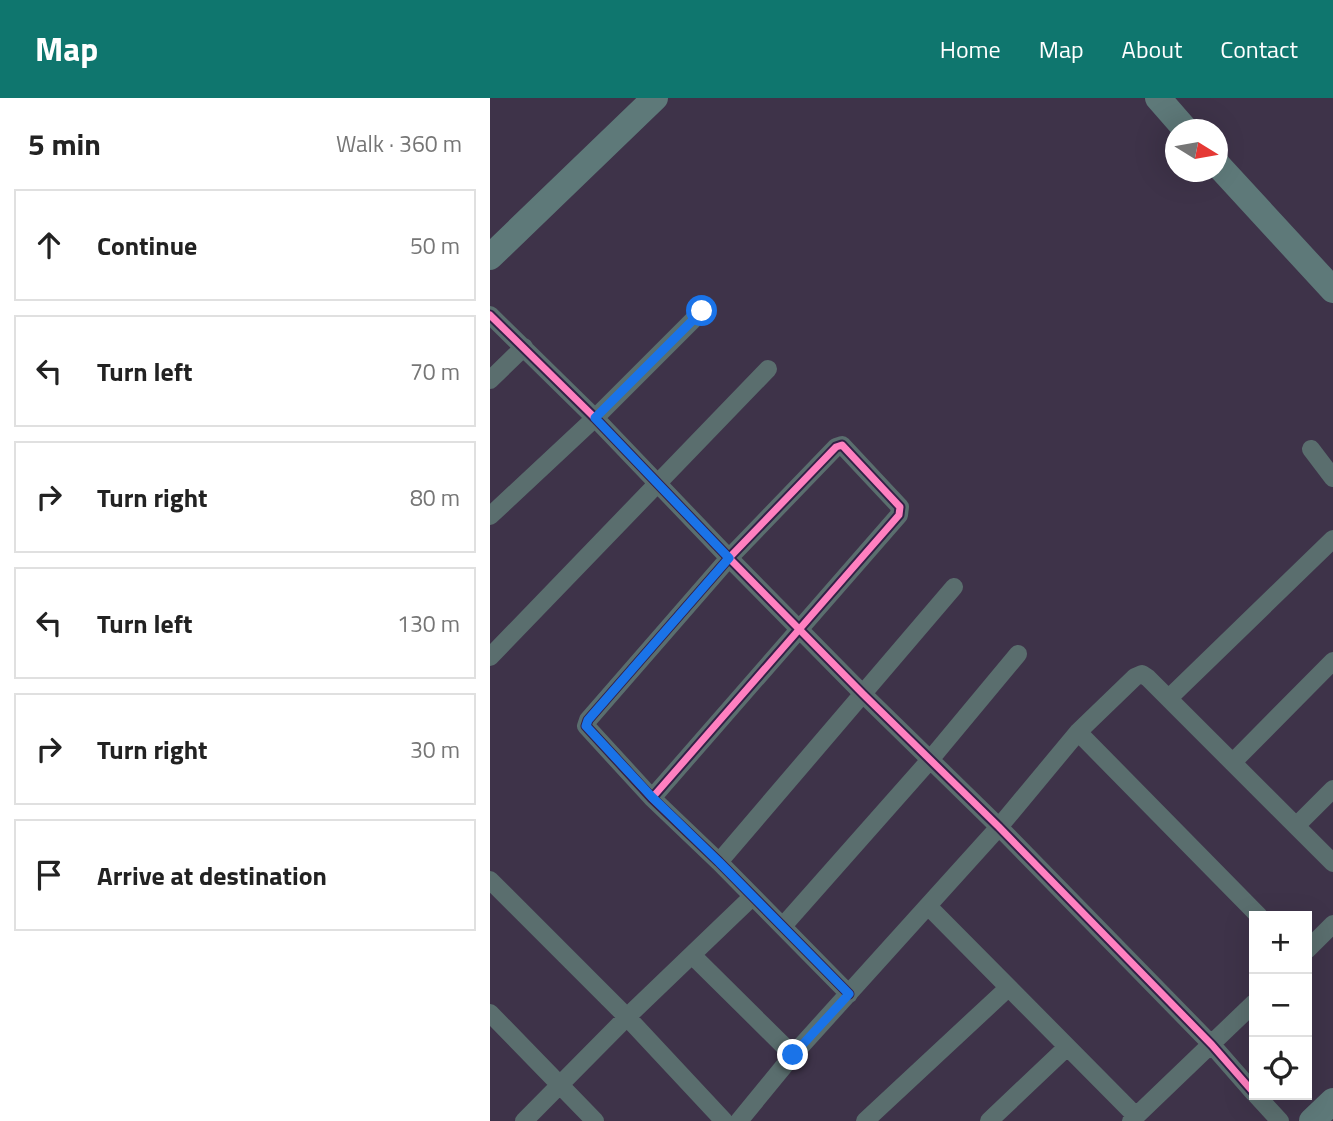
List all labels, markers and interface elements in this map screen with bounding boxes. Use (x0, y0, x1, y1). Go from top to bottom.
text: Map (35, 24, 98, 74)
text: Home (940, 31, 1001, 67)
text: Map (1039, 31, 1084, 67)
text: About (1122, 31, 1182, 67)
text: Contact (1220, 31, 1298, 67)
north arrow (1165, 119, 1228, 182)
text: 5 min (28, 121, 101, 167)
text: Walk · 360 m (336, 126, 462, 161)
icon: ahead (30, 226, 68, 264)
text: Continue (97, 226, 197, 265)
text: 50 m (410, 228, 460, 263)
route start (686, 295, 717, 326)
icon: left (30, 352, 68, 390)
text: Turn left (97, 352, 192, 391)
text: 70 m (410, 354, 460, 389)
icon: right (30, 478, 68, 516)
text: Turn right (97, 478, 208, 517)
text: 80 m (410, 480, 460, 515)
icon: left (30, 604, 68, 642)
text: Turn left (97, 604, 192, 643)
text: 130 m (397, 606, 460, 641)
icon: right (30, 730, 68, 768)
text: Turn right (97, 730, 208, 769)
text: 30 m (410, 732, 460, 767)
icon: arrive (30, 856, 68, 894)
text: Arrive at destination (97, 856, 327, 895)
map controls (1249, 911, 1312, 1100)
button: + (1249, 911, 1312, 974)
button: − (1249, 974, 1312, 1037)
button: locate (1249, 1037, 1312, 1100)
route end (777, 1039, 808, 1070)

